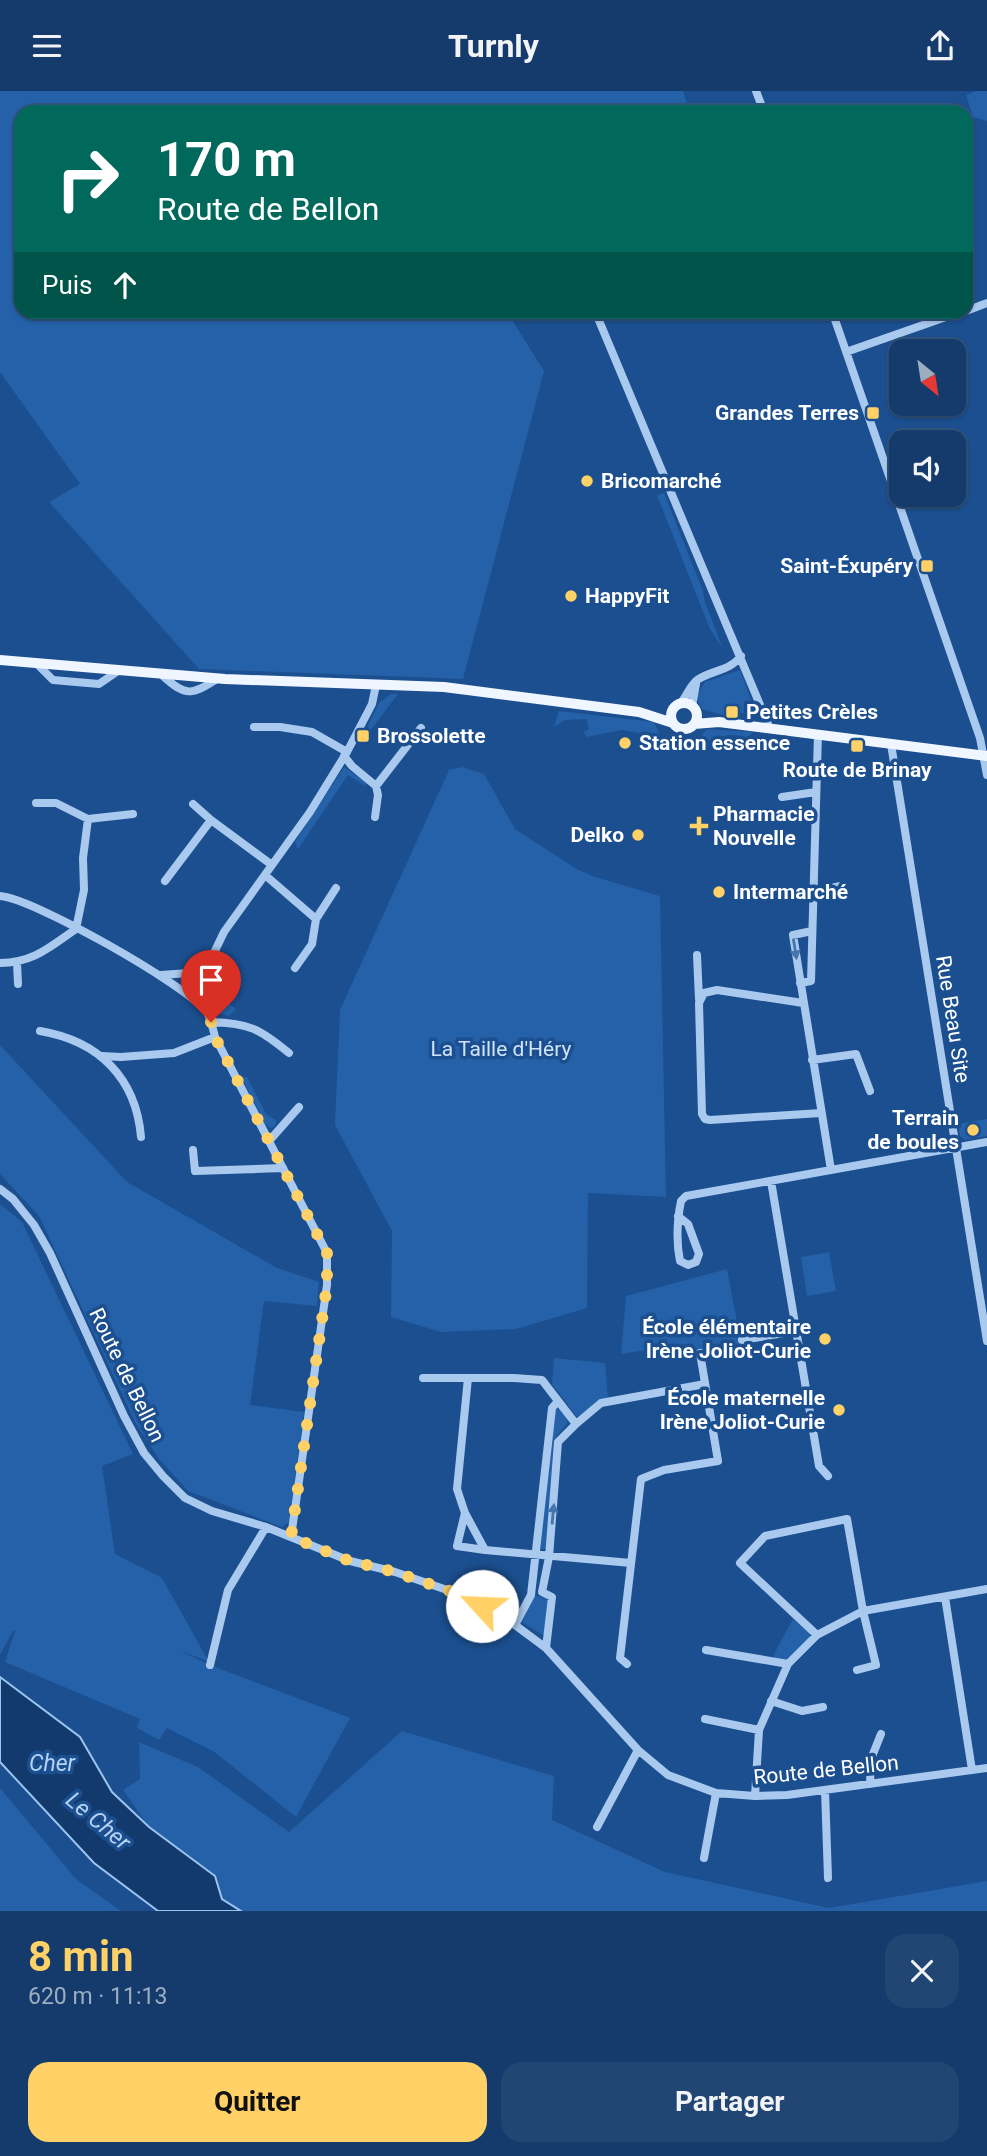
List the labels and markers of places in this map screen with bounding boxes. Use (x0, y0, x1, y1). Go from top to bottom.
place label: Grandes Terres (715, 401, 859, 425)
marker: Grandes Terres (865, 405, 881, 421)
place label: Bricomarché (601, 469, 721, 493)
marker: Bricomarché (579, 473, 595, 489)
place label: Saint-Éxupéry (780, 554, 913, 578)
marker: Saint-Éxupéry (919, 558, 935, 574)
place label: HappyFit (585, 584, 669, 608)
marker: HappyFit (563, 588, 579, 604)
place label: Petites Crèles (746, 700, 878, 724)
marker: Petites Crèles (724, 704, 740, 720)
place label: Brossolette (377, 724, 486, 748)
marker: Brossolette (355, 728, 371, 744)
place label: Station essence (639, 731, 790, 755)
marker: Station essence (617, 735, 633, 751)
marker: Route de Brinay (849, 738, 865, 754)
place label: Route de Brinay (782, 758, 932, 782)
place label: Pharmacie Nouvelle (713, 802, 815, 850)
marker: Pharmacie Nouvelle (691, 818, 707, 834)
place label: Delko (570, 823, 624, 847)
marker: Delko (630, 827, 646, 843)
place label: Intermarché (733, 880, 848, 904)
marker: Intermarché (711, 884, 727, 900)
pin (181, 950, 241, 1022)
place label: Terrain de boules (868, 1106, 959, 1154)
marker: Terrain de boules (965, 1122, 981, 1138)
place label: École élémentaire Irène Joliot-Curie (642, 1315, 811, 1363)
marker: École élémentaire Irène Joliot-Curie (817, 1331, 833, 1347)
place label: École maternelle Irène Joliot-Curie (660, 1386, 825, 1434)
marker: École maternelle Irène Joliot-Curie (831, 1402, 847, 1418)

